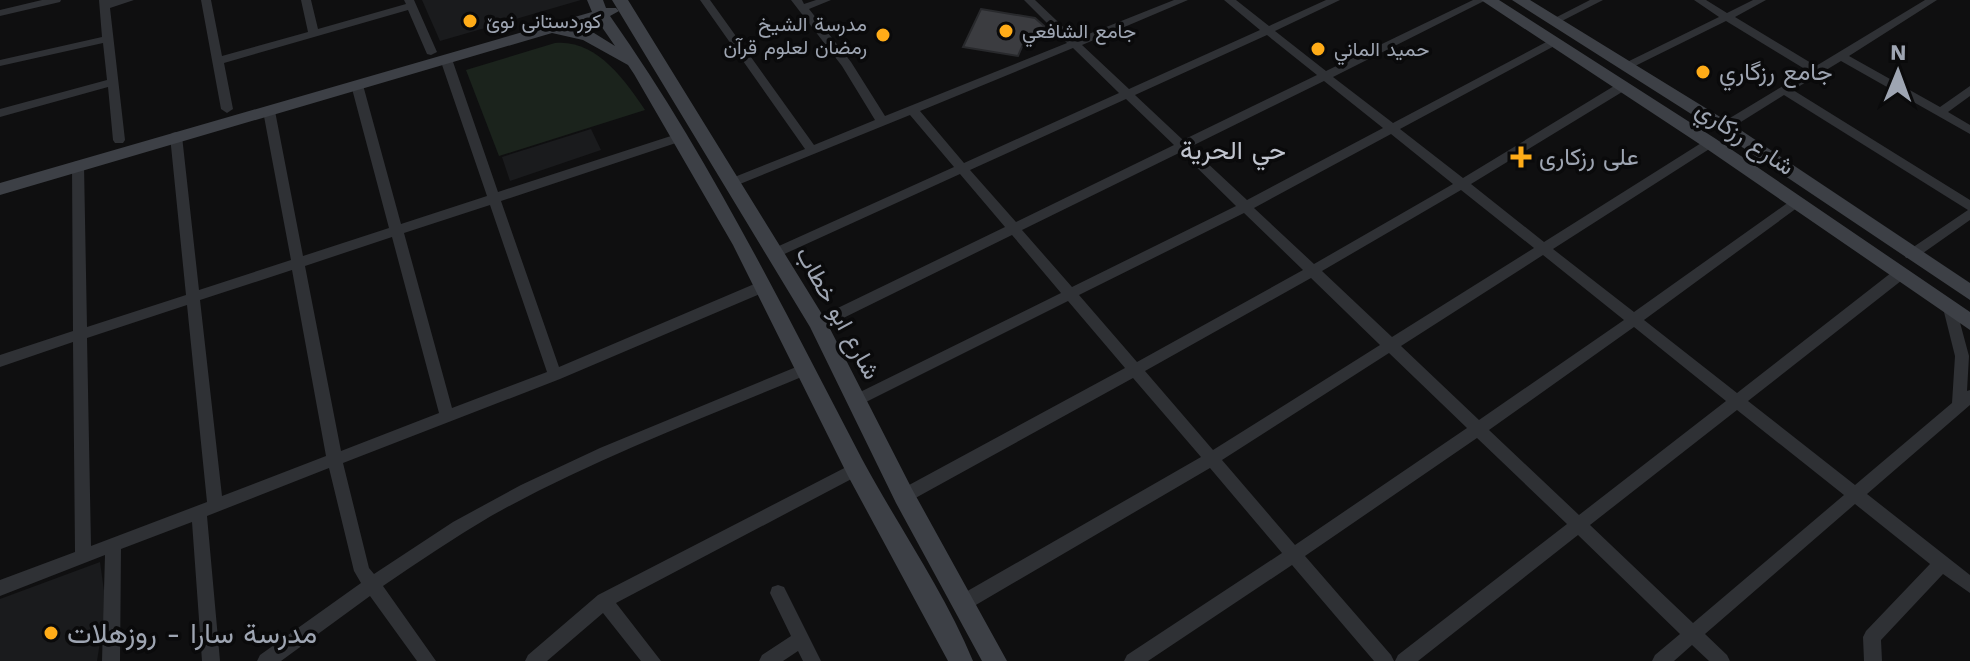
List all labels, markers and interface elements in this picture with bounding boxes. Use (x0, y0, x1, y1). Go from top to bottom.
place label: کوردستانی نوێ (486, 9, 602, 34)
marker: کوردستانی نوێ (461, 12, 479, 30)
place label: مدرسة الشيخ رمضان لعلوم قرآن (723, 12, 867, 60)
place label: جامع الشافعي (1022, 19, 1136, 48)
marker: جامع الشافعي (997, 22, 1015, 40)
marker: مدرسة الشيخ رمضان لعلوم قرآن (874, 26, 892, 44)
north arrow (1858, 32, 1938, 112)
place label: حميد الماني (1334, 37, 1429, 66)
marker: حميد الماني (1309, 40, 1327, 58)
text: N (1890, 40, 1907, 65)
place label: جامع رزگاري (1719, 58, 1833, 91)
marker: جامع رزگاري (1694, 63, 1712, 81)
street label: شارع رزكاري (1688, 95, 1799, 185)
district label: حي الحرية (1180, 135, 1286, 171)
place label: على رزكارى (1539, 143, 1639, 172)
marker: على رزكارى (1510, 146, 1532, 168)
street label: شارع ابو خطاب (788, 242, 886, 385)
place label: مدرسة سارا - روزهلات (67, 617, 317, 651)
marker: مدرسة سارا - روزهلات (42, 624, 60, 642)

